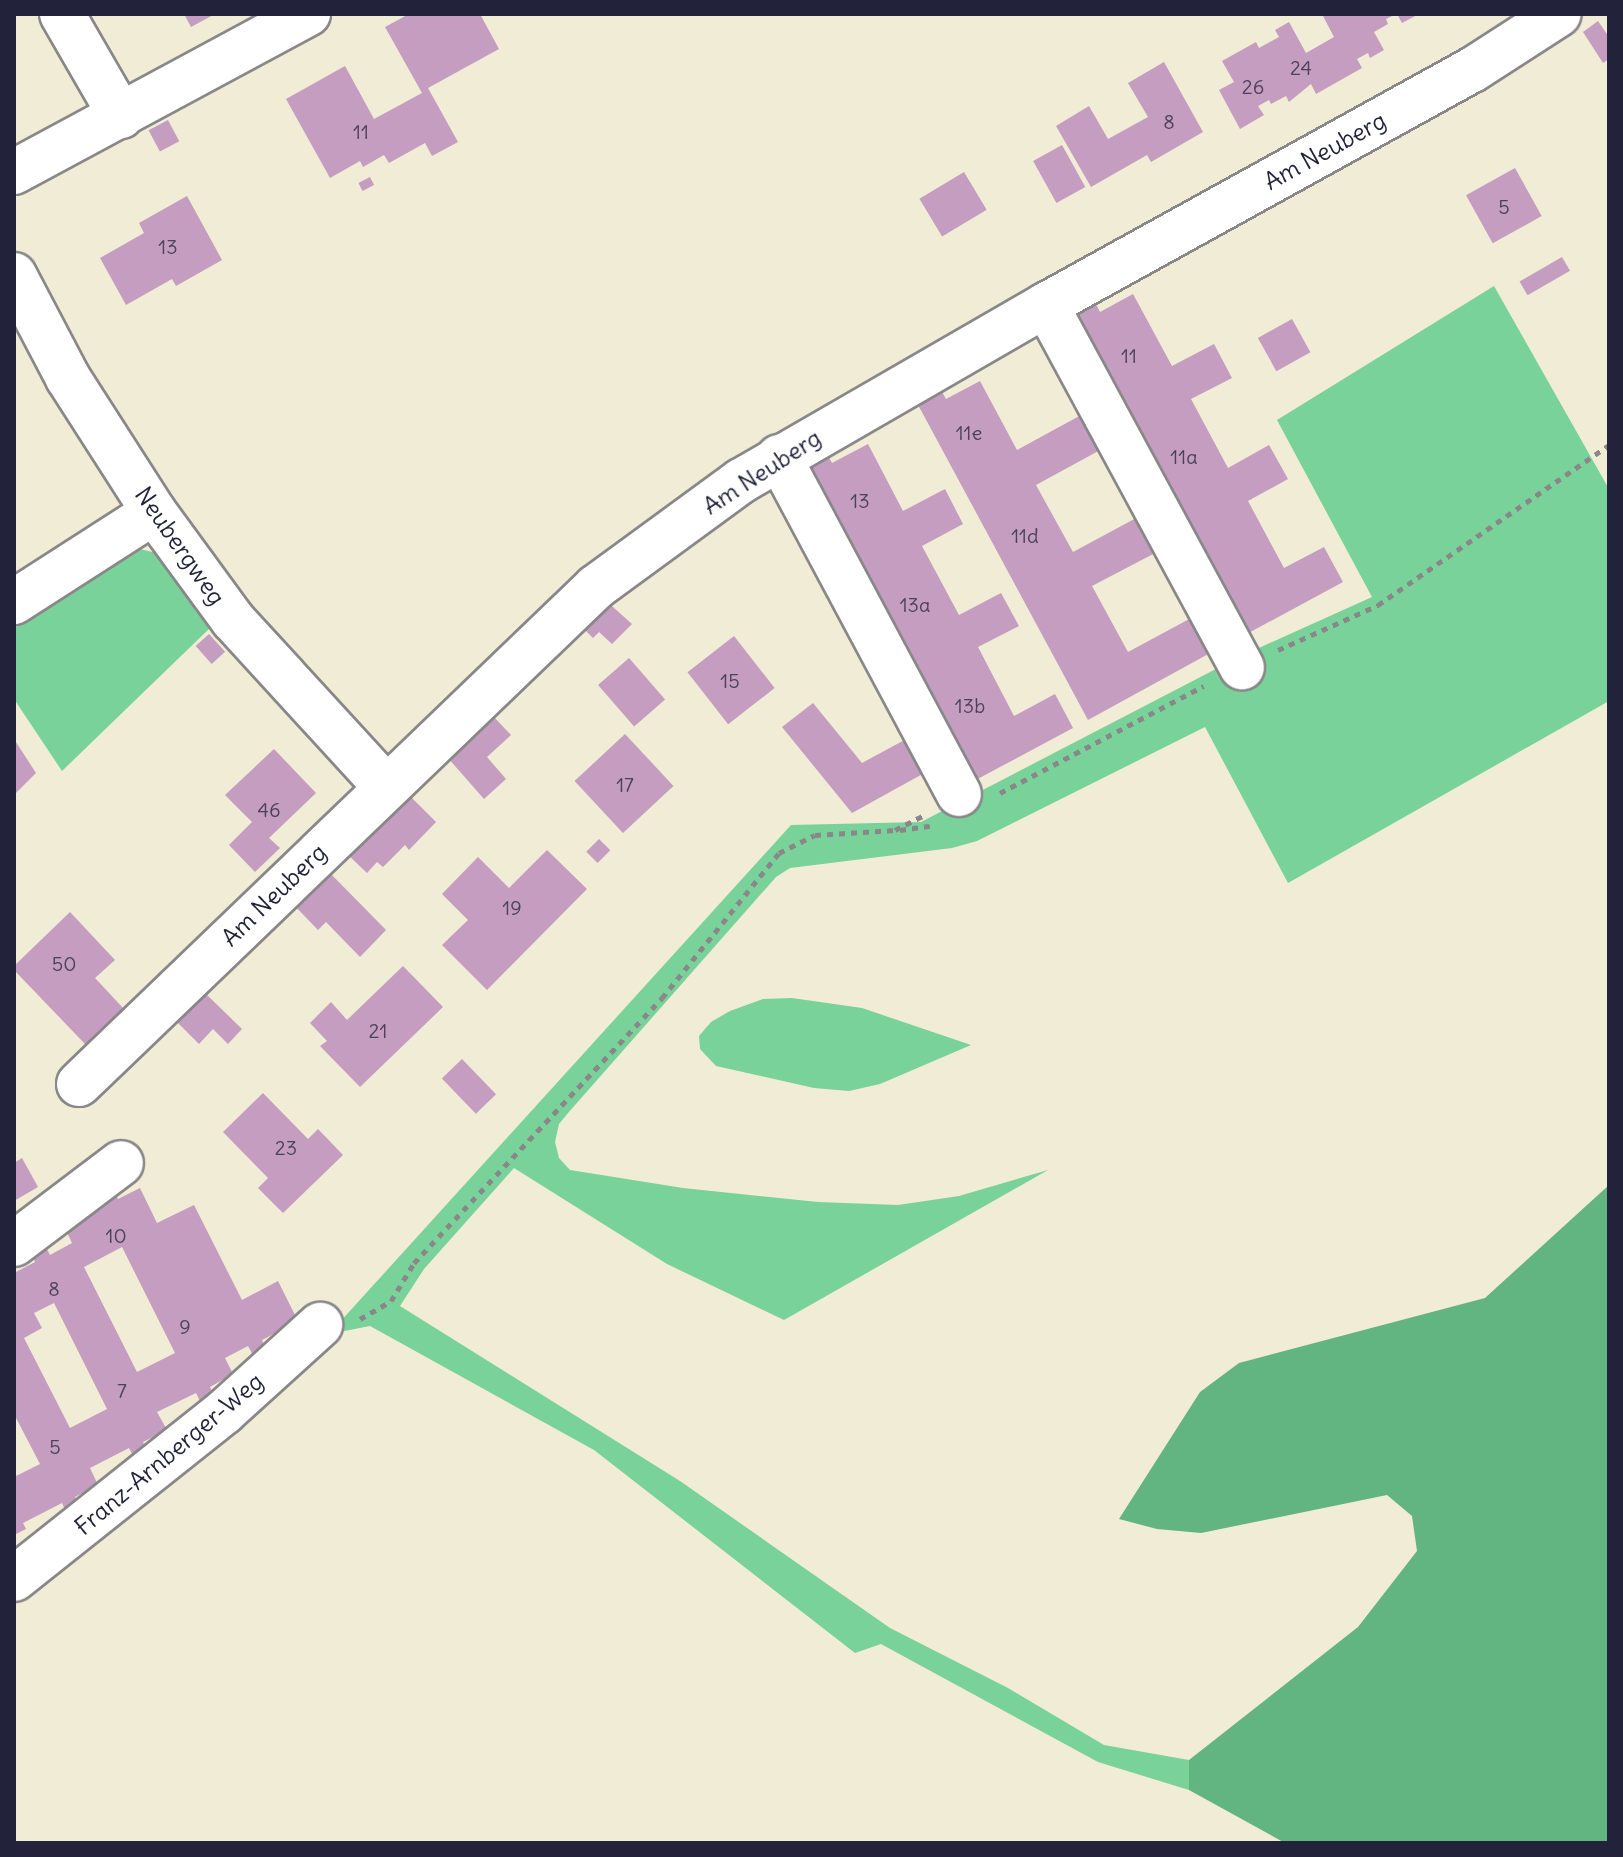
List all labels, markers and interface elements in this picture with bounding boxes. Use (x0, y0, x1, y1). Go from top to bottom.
house number: 24 (1290, 55, 1312, 79)
house number: 26 (1242, 74, 1264, 98)
street label: Am Neuberg (1259, 106, 1391, 196)
house number: 8 (1163, 109, 1175, 133)
house number: 11 (353, 119, 369, 143)
house number: 5 (1498, 194, 1510, 218)
house number: 13 (158, 234, 178, 258)
house number: 11 (1121, 343, 1137, 367)
house number: 11e (956, 420, 982, 444)
street label: Am Neuberg (698, 423, 826, 521)
house number: 11a (1170, 444, 1198, 468)
street label: Neubergweg (129, 481, 231, 611)
house number: 13 (850, 488, 870, 512)
house number: 11d (1011, 523, 1039, 547)
house number: 13a (900, 592, 930, 616)
house number: 15 (720, 668, 740, 692)
house number: 13b (955, 693, 985, 717)
house number: 17 (616, 772, 634, 796)
house number: 46 (257, 797, 281, 821)
street label: Am Neuberg (216, 838, 332, 952)
house number: 19 (502, 895, 522, 919)
house number: 50 (52, 951, 76, 975)
house number: 21 (369, 1018, 387, 1042)
house number: 23 (275, 1135, 297, 1159)
house number: 10 (105, 1223, 127, 1247)
house number: 8 (48, 1276, 60, 1300)
house number: 9 (179, 1314, 191, 1338)
street label: Franz-Arnberger-Weg (69, 1367, 269, 1541)
house number: 7 (117, 1378, 127, 1402)
house number: 5 (49, 1434, 61, 1458)

